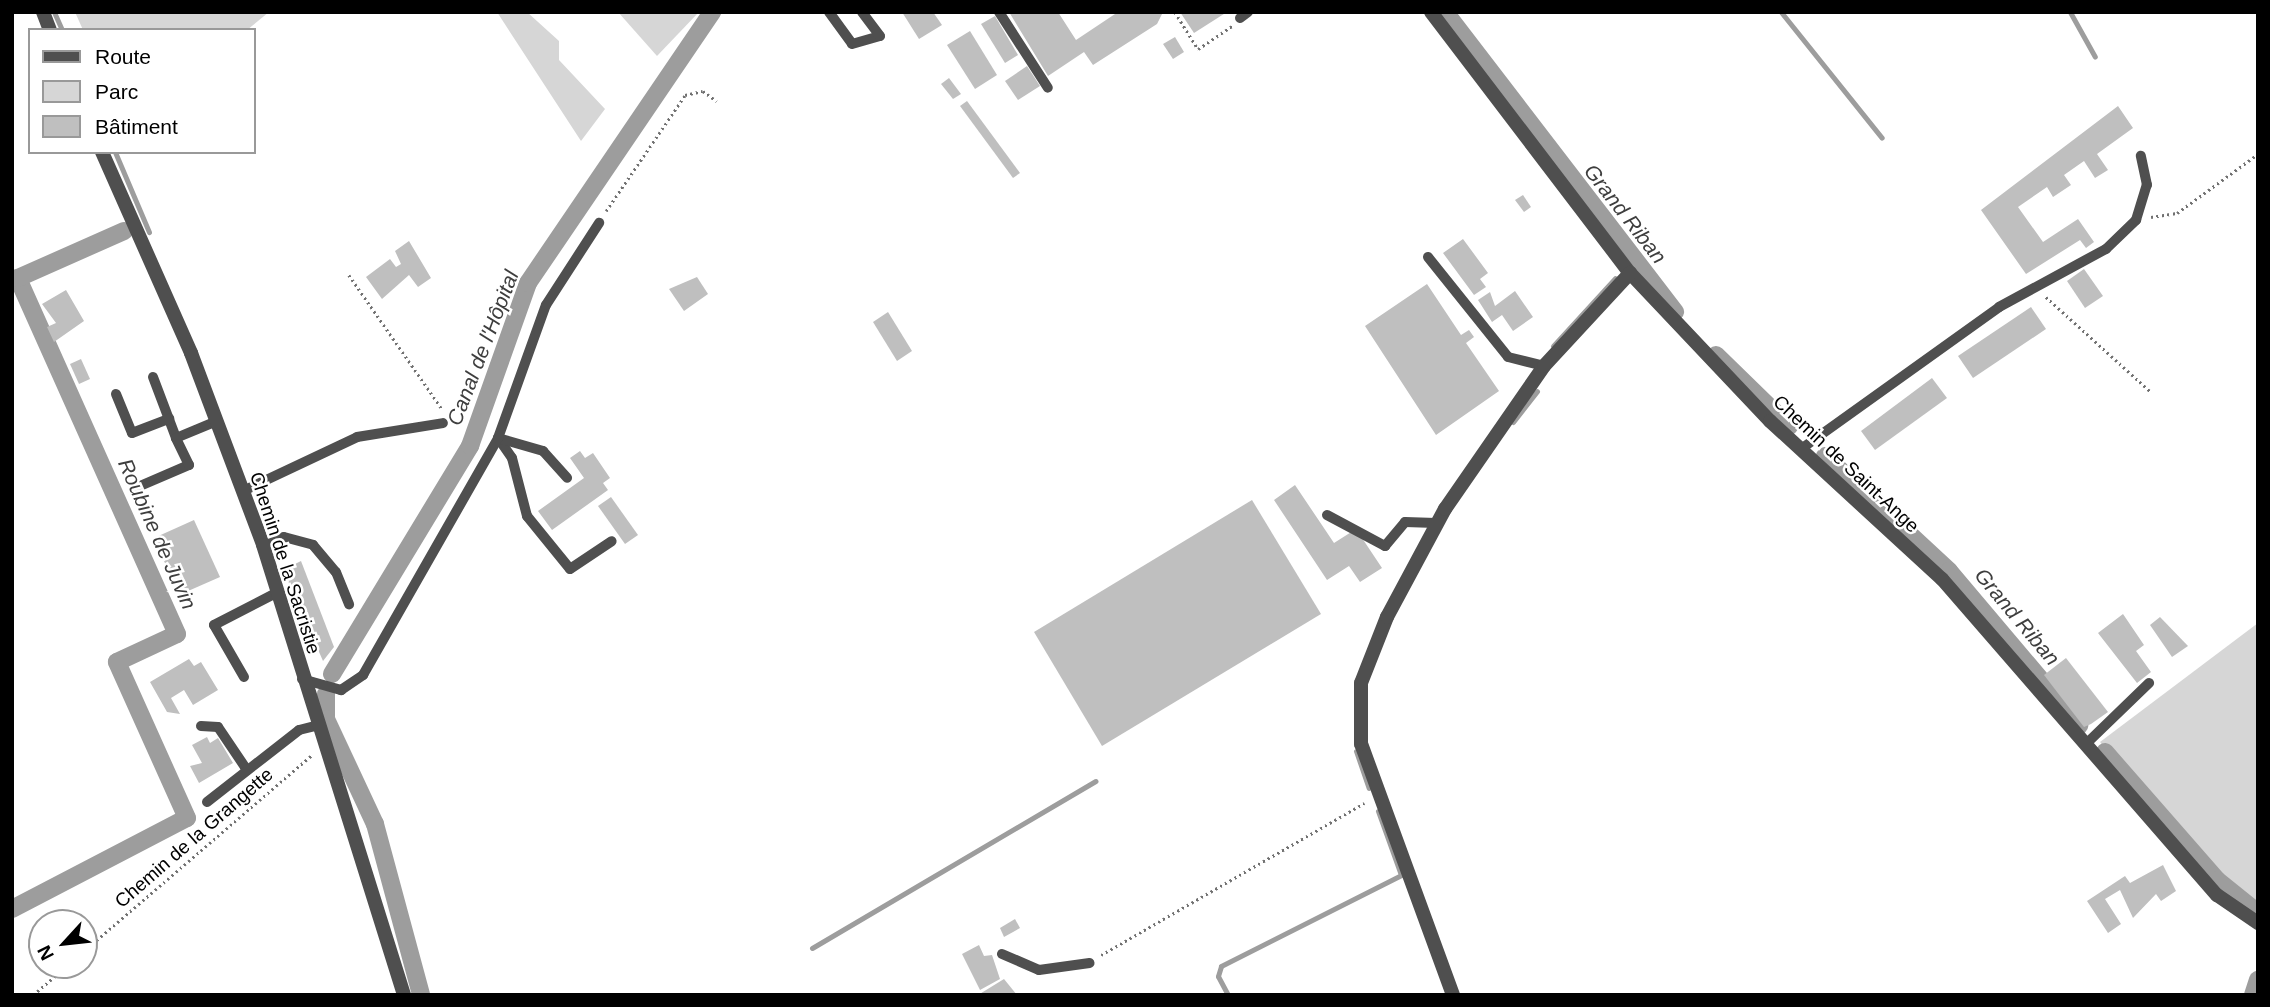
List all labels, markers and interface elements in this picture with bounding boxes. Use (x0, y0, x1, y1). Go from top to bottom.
legend (28, 28, 256, 154)
text: Route (95, 45, 151, 68)
text: Parc (95, 80, 138, 103)
text: Bâtiment (95, 115, 178, 138)
water label: Grand Riban (1578, 159, 1672, 269)
water label: Canal de l'Hôpital (442, 267, 524, 429)
street label: Chemin de Saint-Ange (1768, 390, 1924, 538)
water label: Roubine de Juvin (112, 455, 202, 613)
street label: Chemin de la Sacristie (245, 469, 325, 657)
water label: Grand Riban (1969, 563, 2065, 671)
street label: Chemin de la Grangette (110, 763, 278, 913)
north arrow (28, 909, 98, 979)
text: N (33, 942, 58, 964)

